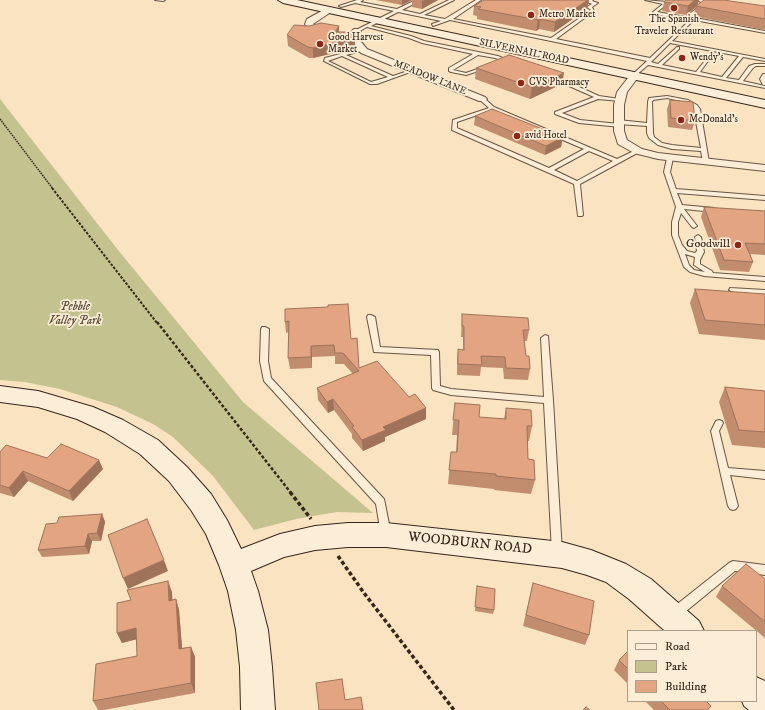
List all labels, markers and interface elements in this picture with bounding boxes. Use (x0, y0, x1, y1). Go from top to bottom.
marker: The Spanish Traveler Restaurant (669, 3, 679, 13)
place label: Metro Market (539, 9, 595, 21)
marker: Metro Market (526, 10, 536, 20)
place label: The Spanish Traveler Restaurant (635, 14, 713, 38)
place label: Good Harvest Market (328, 32, 383, 56)
street label: SILVERNAIL ROAD (478, 37, 570, 67)
marker: Good Harvest Market (315, 39, 325, 49)
place label: Wendy's (690, 52, 724, 64)
marker: Wendy's (677, 53, 687, 63)
street label: MEADOW LANE (392, 58, 468, 98)
place label: CVS Pharmacy (529, 77, 589, 89)
marker: CVS Pharmacy (516, 78, 526, 88)
place label: McDonald's (689, 114, 738, 126)
marker: McDonald's (676, 115, 686, 125)
place label: avid Hotel (525, 130, 567, 142)
marker: avid Hotel (512, 131, 522, 141)
place label: Goodwill (686, 238, 730, 252)
marker: Goodwill (733, 240, 743, 250)
park label: Pebble Valley Park (49, 301, 101, 329)
street label: WOODBURN ROAD (407, 529, 533, 559)
legend (627, 630, 757, 702)
text: Road (665, 639, 690, 654)
text: Park (665, 659, 687, 674)
text: Building (665, 679, 706, 694)

